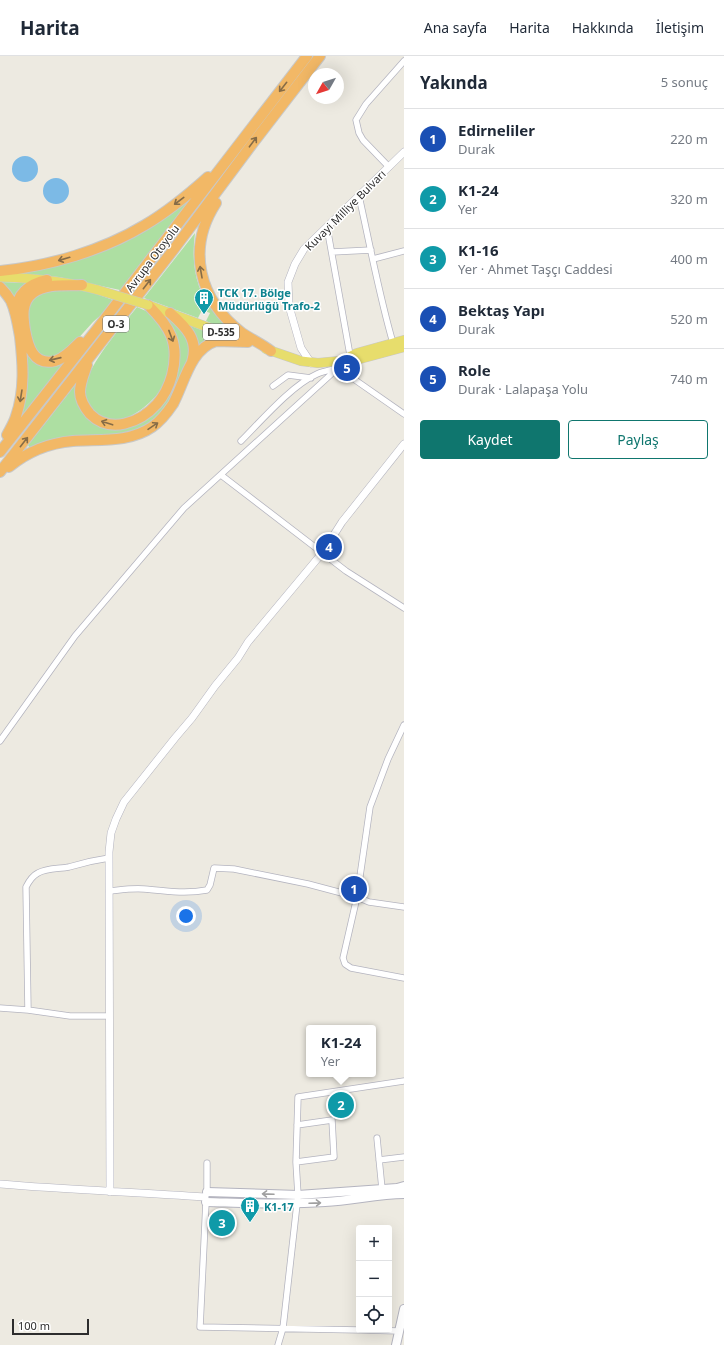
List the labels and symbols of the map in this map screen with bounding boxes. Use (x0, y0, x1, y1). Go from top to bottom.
north arrow (308, 68, 344, 104)
one-way arrow (278, 81, 287, 92)
one-way arrow (249, 137, 258, 148)
street label: Kuvayi Milliye Bulvarı (301, 166, 389, 254)
one-way arrow (174, 197, 185, 205)
street label: Avrupa Otoyolu (122, 221, 182, 295)
one-way arrow (58, 255, 71, 263)
one-way arrow (197, 266, 205, 279)
one-way arrow (143, 278, 151, 289)
place label: TCK 17. Bölge Müdürlüğü Trafo-2 (218, 285, 320, 313)
building icon: TCK 17. Bölge Müdürlüğü Trafo-2 (193, 287, 215, 315)
road number: O-3 (103, 316, 129, 332)
road number: D-535 (203, 324, 239, 340)
one-way arrow (168, 329, 176, 341)
pin: 5 (334, 353, 360, 383)
one-way arrow (48, 356, 61, 364)
one-way arrow (17, 389, 25, 402)
one-way arrow (100, 419, 113, 426)
one-way arrow (147, 421, 159, 429)
one-way arrow (20, 436, 28, 447)
pin: 4 (316, 532, 342, 562)
pin: 1 (341, 874, 367, 904)
your location (176, 906, 196, 926)
pin: 2 (328, 1090, 354, 1120)
one-way arrow (262, 1190, 275, 1198)
building icon: K1-17 (239, 1195, 261, 1223)
place label: K1-17 (264, 1199, 294, 1214)
one-way arrow (308, 1199, 321, 1206)
pin: 3 (209, 1208, 235, 1238)
scale bar (12, 1317, 89, 1336)

